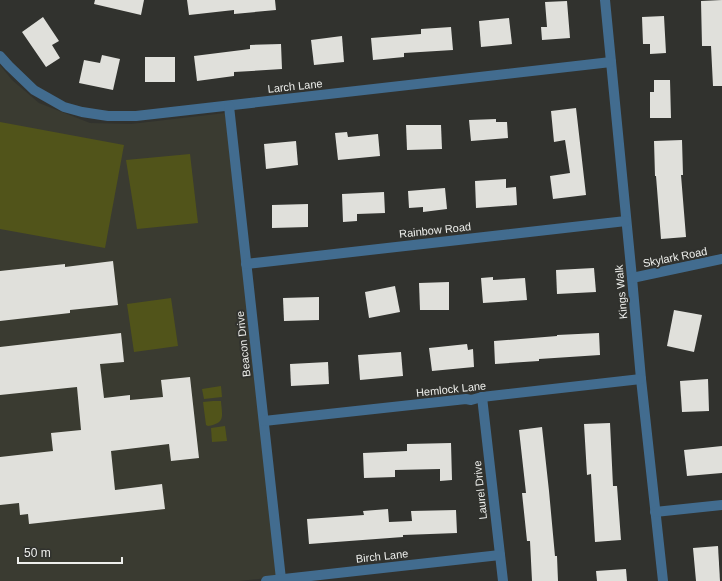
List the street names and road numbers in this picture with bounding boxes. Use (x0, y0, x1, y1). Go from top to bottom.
street label: Larch Lane (267, 77, 323, 95)
street label: Rainbow Road (398, 220, 472, 240)
street label: Skylark Road (642, 245, 708, 269)
street label: Kings Walk (613, 264, 629, 320)
street label: Beacon Drive (234, 311, 252, 377)
street label: Hemlock Lane (415, 379, 487, 399)
street label: Laurel Drive (471, 460, 489, 520)
street label: Birch Lane (355, 547, 409, 565)

